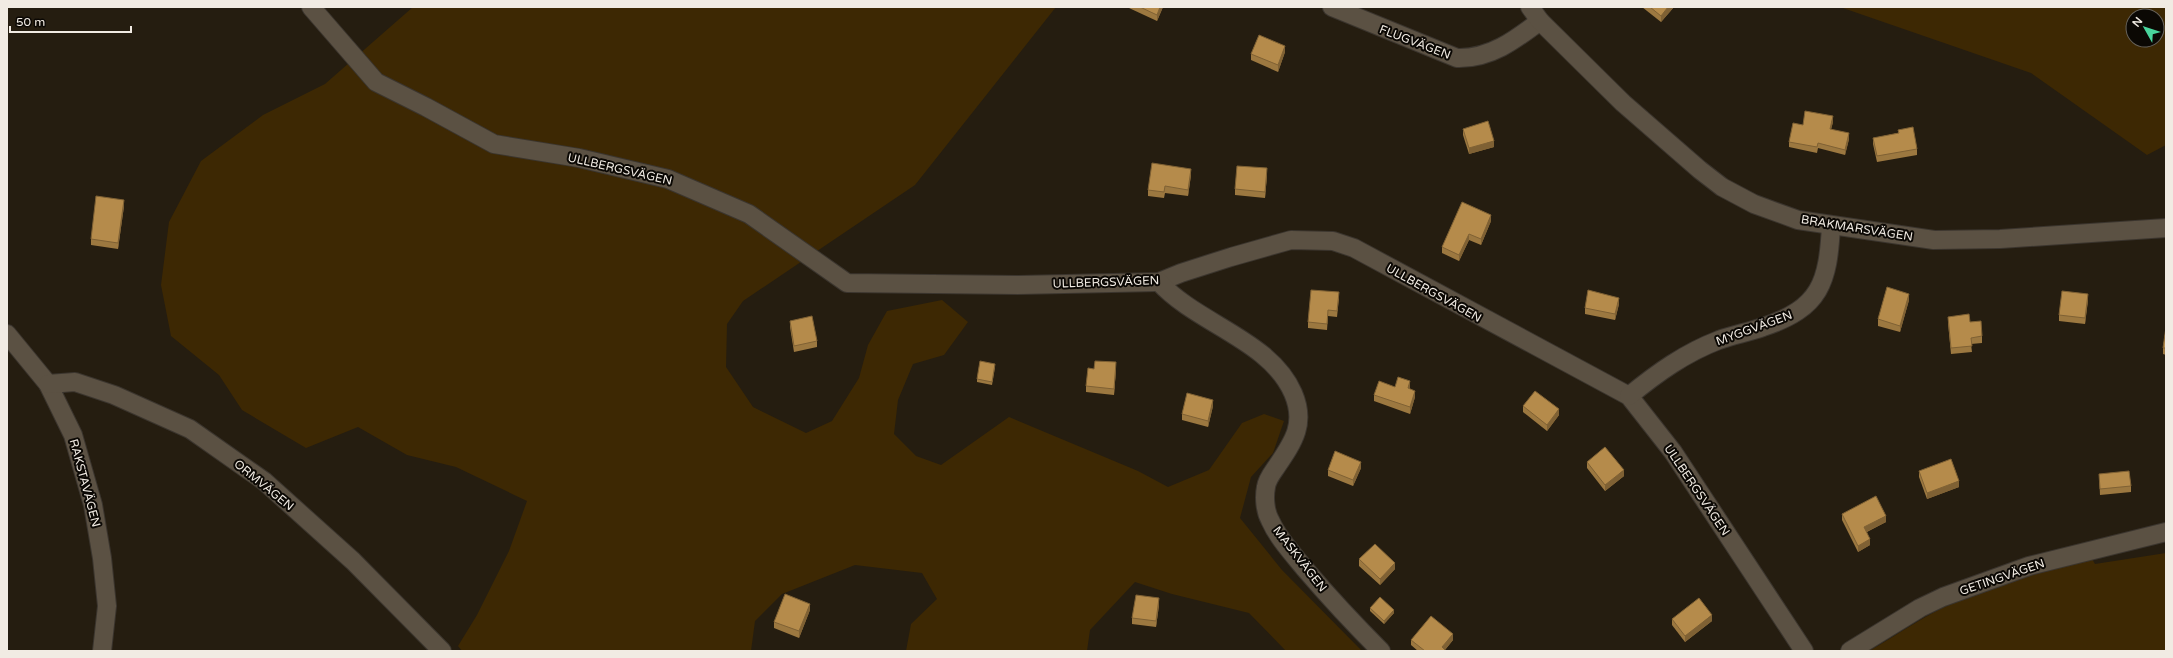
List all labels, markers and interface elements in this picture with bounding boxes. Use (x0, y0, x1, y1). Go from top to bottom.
scale bar (10, 8, 131, 34)
north arrow (2125, 8, 2165, 48)
text: N (2130, 14, 2145, 30)
text: 50 m (16, 15, 45, 29)
street label: FLUGVÄGEN (1377, 22, 1453, 62)
street label: ULLBERGSVÄGEN (566, 150, 674, 188)
street label: BRAKMARSVÄGEN (1800, 212, 1914, 244)
street label: ULLBERGSVÄGEN (1384, 261, 1484, 325)
street label: ULLBERGSVÄGEN (1052, 273, 1160, 291)
street label: MYGGVÄGEN (1714, 308, 1794, 348)
street label: RAKSTAVÄGEN (67, 438, 103, 528)
street label: ULLBERGSVÄGEN (1661, 442, 1733, 538)
street label: ORMVÄGEN (231, 457, 297, 513)
street label: MASKVÄGEN (1270, 524, 1330, 594)
street label: GETINGVÄGEN (1958, 556, 2046, 598)

